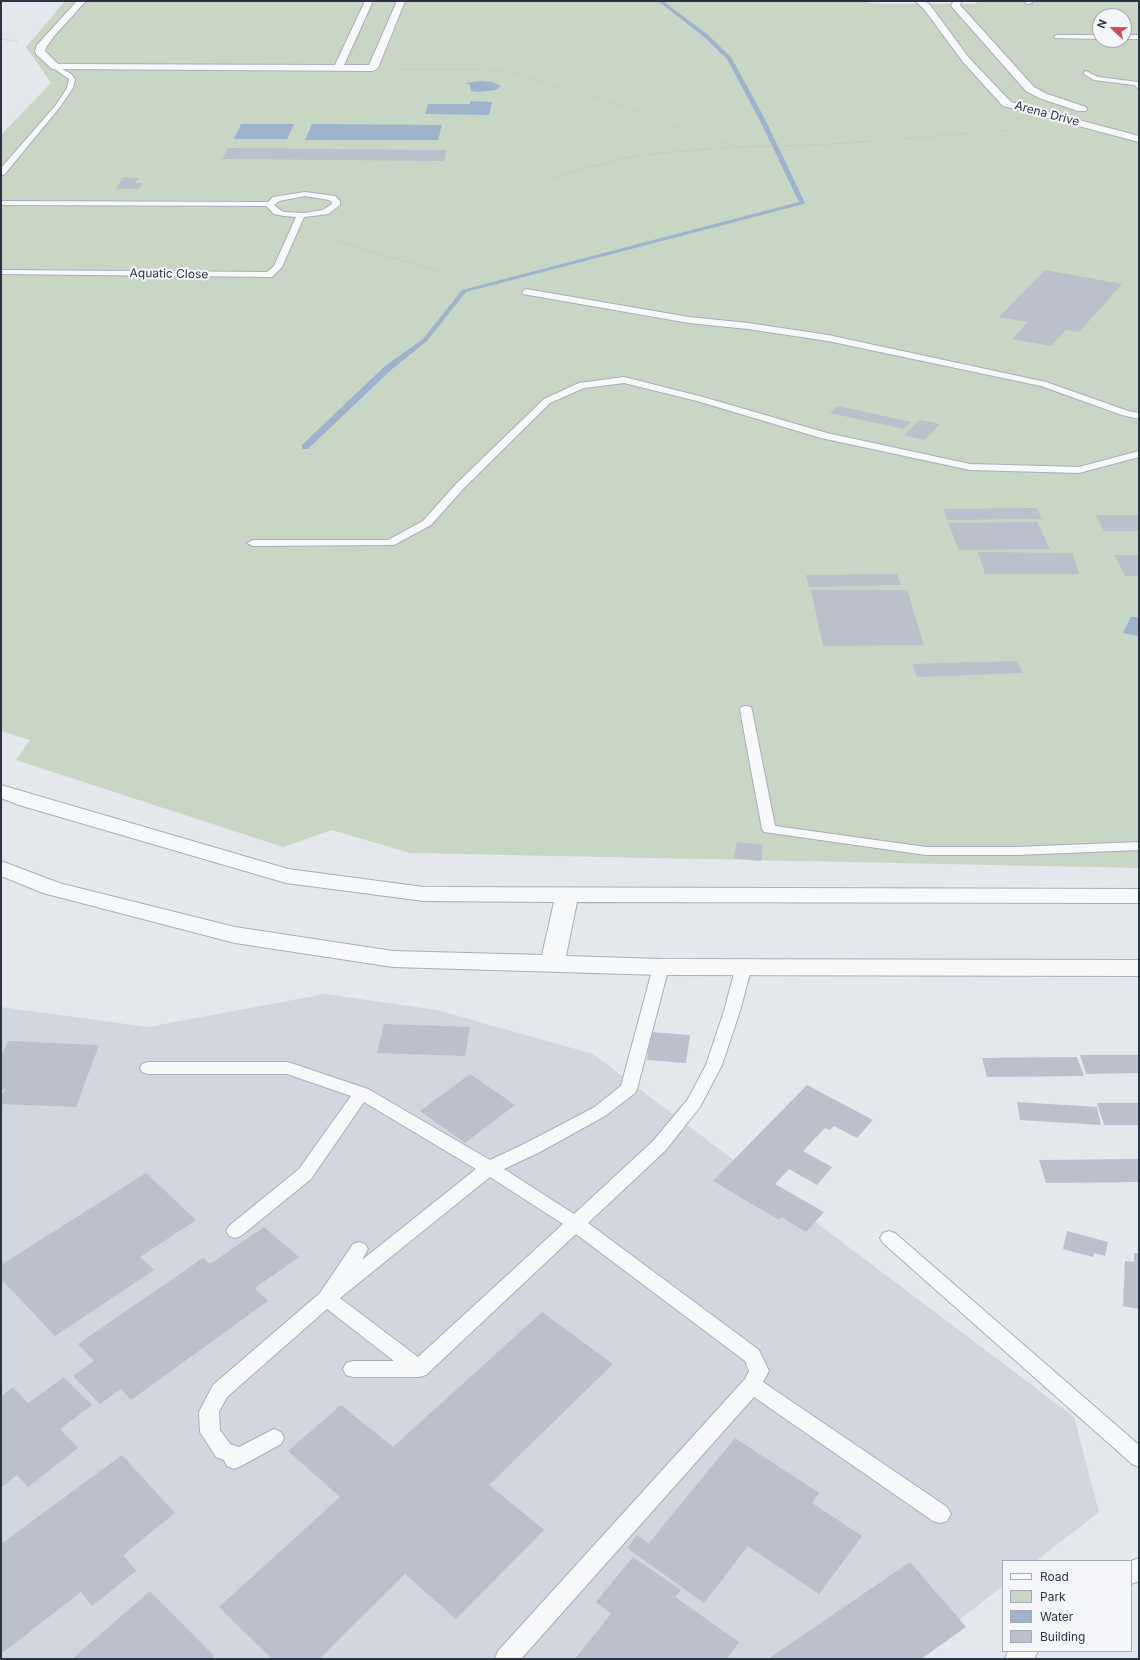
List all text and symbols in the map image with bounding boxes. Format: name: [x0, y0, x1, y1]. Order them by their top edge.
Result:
north arrow: [1092, 8, 1132, 48]
text: N: [1094, 17, 1110, 30]
street label: Arena Drive: [1013, 98, 1081, 130]
street label: Aquatic Close: [130, 266, 208, 282]
legend: [1002, 1560, 1132, 1652]
text: Road: [1040, 1569, 1069, 1584]
text: Park: [1040, 1589, 1066, 1604]
text: Water: [1040, 1609, 1073, 1624]
text: Building: [1040, 1629, 1085, 1644]

